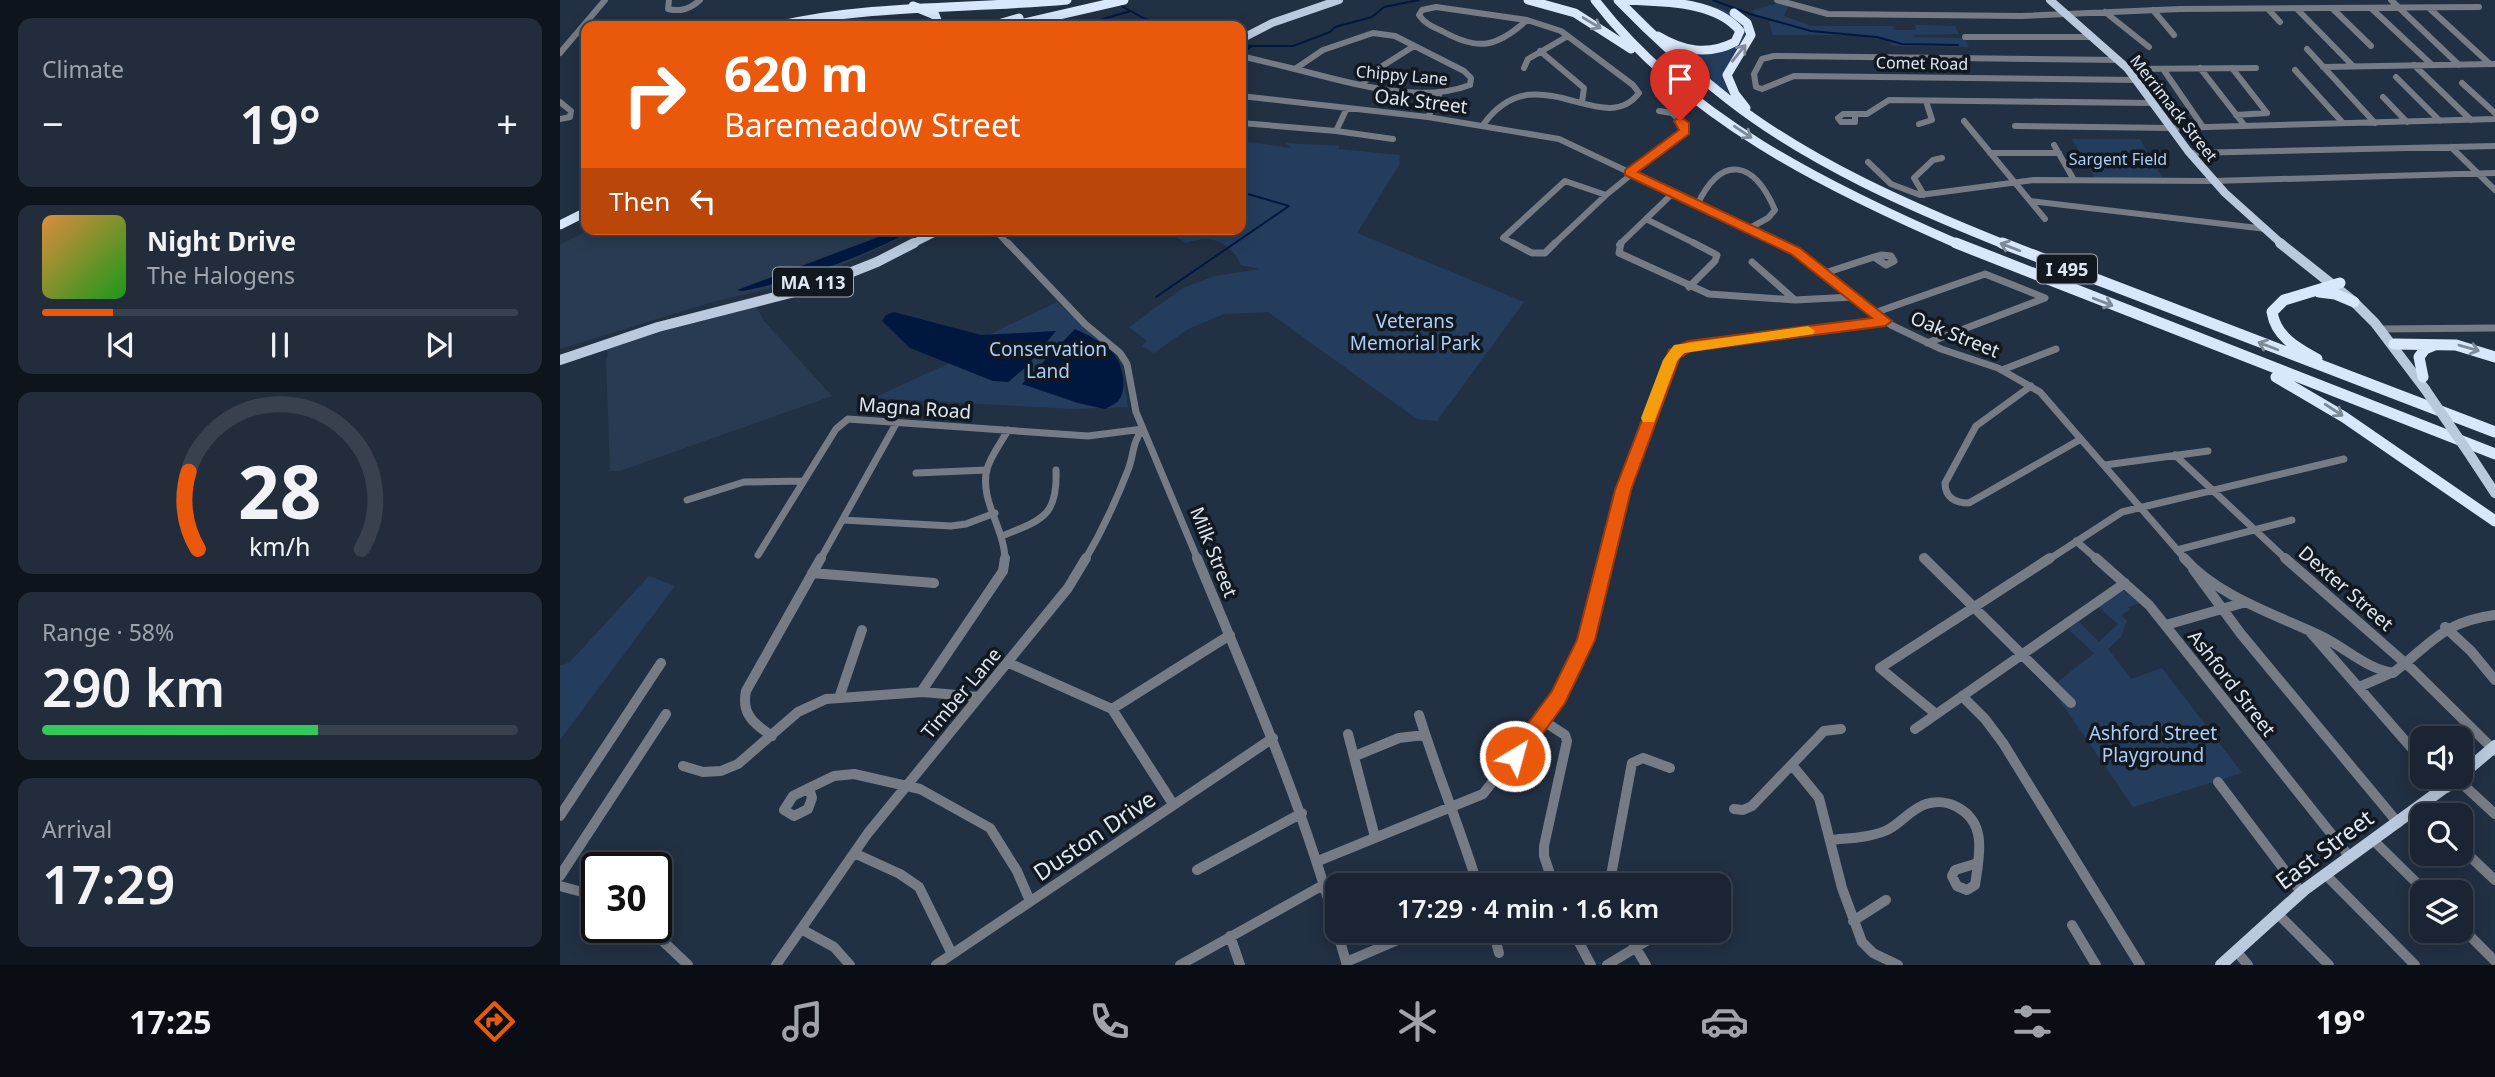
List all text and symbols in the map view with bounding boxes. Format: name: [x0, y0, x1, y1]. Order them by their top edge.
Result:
one-way arrow: [1582, 15, 1601, 30]
text: 620 m: [724, 40, 869, 106]
one-way arrow: [1731, 44, 1747, 62]
icon: right: [609, 49, 700, 140]
pin: [1650, 49, 1710, 121]
street label: Merrimack Street: [2125, 50, 2223, 166]
street label: Comet Road: [1876, 51, 1968, 75]
text: Climate: [42, 53, 124, 85]
street label: Chippy Lane: [1355, 60, 1449, 90]
icon: arrive: [1661, 60, 1699, 98]
street label: Oak Street: [1373, 82, 1469, 120]
text: 19°: [239, 88, 321, 159]
text: −: [42, 97, 64, 149]
text: +: [496, 97, 518, 149]
text: Baremeadow Street: [724, 103, 1021, 146]
one-way arrow: [1733, 124, 1752, 139]
park label: Sargent Field: [2069, 148, 2167, 170]
icon: left: [684, 182, 722, 220]
text: Then: [609, 183, 670, 219]
text: Night Drive: [147, 223, 296, 259]
one-way arrow: [1999, 239, 2021, 252]
road number: I 495: [2037, 255, 2097, 284]
text: The Halogens: [147, 259, 295, 291]
road number: MA 113: [773, 268, 853, 296]
one-way arrow: [2091, 296, 2113, 309]
street label: Oak Street: [1907, 304, 2003, 364]
park label: Veterans Memorial Park: [1350, 308, 1480, 356]
icon: previous: [102, 326, 140, 364]
icon: pause: [261, 326, 299, 364]
icon: next: [420, 326, 458, 364]
park label: Conservation Land: [989, 336, 1107, 384]
one-way arrow: [2257, 339, 2279, 351]
one-way arrow: [2457, 342, 2480, 355]
street label: Magna Road: [858, 391, 972, 425]
one-way arrow: [2324, 403, 2343, 418]
text: 28: [238, 441, 322, 540]
street label: Milk Street: [1184, 503, 1244, 601]
text: km/h: [249, 528, 311, 562]
street label: Dexter Street: [2293, 540, 2399, 637]
text: Range · 58%: [42, 616, 174, 648]
street label: Ashford Street: [2182, 625, 2282, 742]
street label: Timber Lane: [915, 642, 1007, 744]
text: 290 km: [42, 651, 225, 722]
position arrow: [1478, 719, 1552, 793]
park label: Ashford Street Playground: [2089, 720, 2217, 768]
map controls: [2410, 726, 2473, 943]
button: sound: [2410, 726, 2473, 789]
street label: Duston Drive: [1026, 782, 1162, 888]
street label: East Street: [2268, 802, 2380, 896]
button: search: [2410, 803, 2473, 866]
text: Arrival: [42, 813, 112, 845]
text: 17:29: [42, 848, 175, 919]
speed limit sign: 30: [581, 852, 672, 943]
button: layers: [2410, 880, 2473, 943]
text: 17:29 · 4 min · 1.6 km: [1397, 890, 1659, 926]
icon: directions: [470, 997, 519, 1046]
icon: music: [778, 997, 827, 1046]
icon: phone: [1085, 997, 1134, 1046]
icon: climate: [1393, 997, 1442, 1046]
icon: car: [1700, 997, 1749, 1046]
icon: filters: [2008, 997, 2057, 1046]
text: 17:25: [129, 1000, 212, 1043]
text: 19°: [2315, 1000, 2366, 1043]

